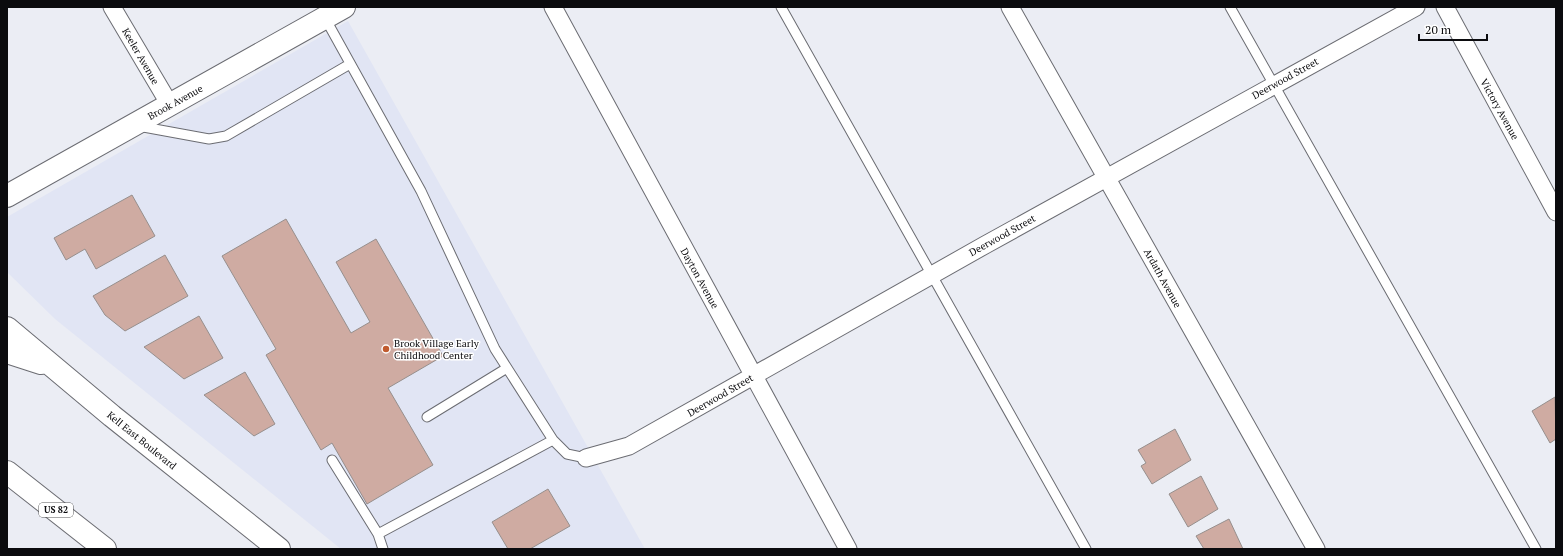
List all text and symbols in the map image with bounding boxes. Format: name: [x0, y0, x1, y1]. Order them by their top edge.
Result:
scale bar: [1419, 16, 1487, 42]
text: 20 m: [1425, 22, 1452, 37]
street label: Keeler Avenue: [119, 26, 162, 87]
street label: Deerwood Street: [1250, 55, 1321, 102]
street label: Victory Avenue: [1477, 76, 1522, 142]
street label: Brook Avenue: [145, 82, 205, 123]
street label: Deerwood Street: [967, 212, 1038, 259]
street label: Dayton Avenue: [678, 246, 722, 311]
street label: Ardath Avenue: [1141, 246, 1184, 310]
place label: Brook Village Early Childhood Center: [394, 337, 480, 362]
marker: Brook Village Early Childhood Center: [381, 344, 391, 354]
street label: Deerwood Street: [685, 371, 756, 420]
street label: Kell East Boulevard: [104, 408, 179, 473]
road number: US 82: [39, 503, 73, 517]

